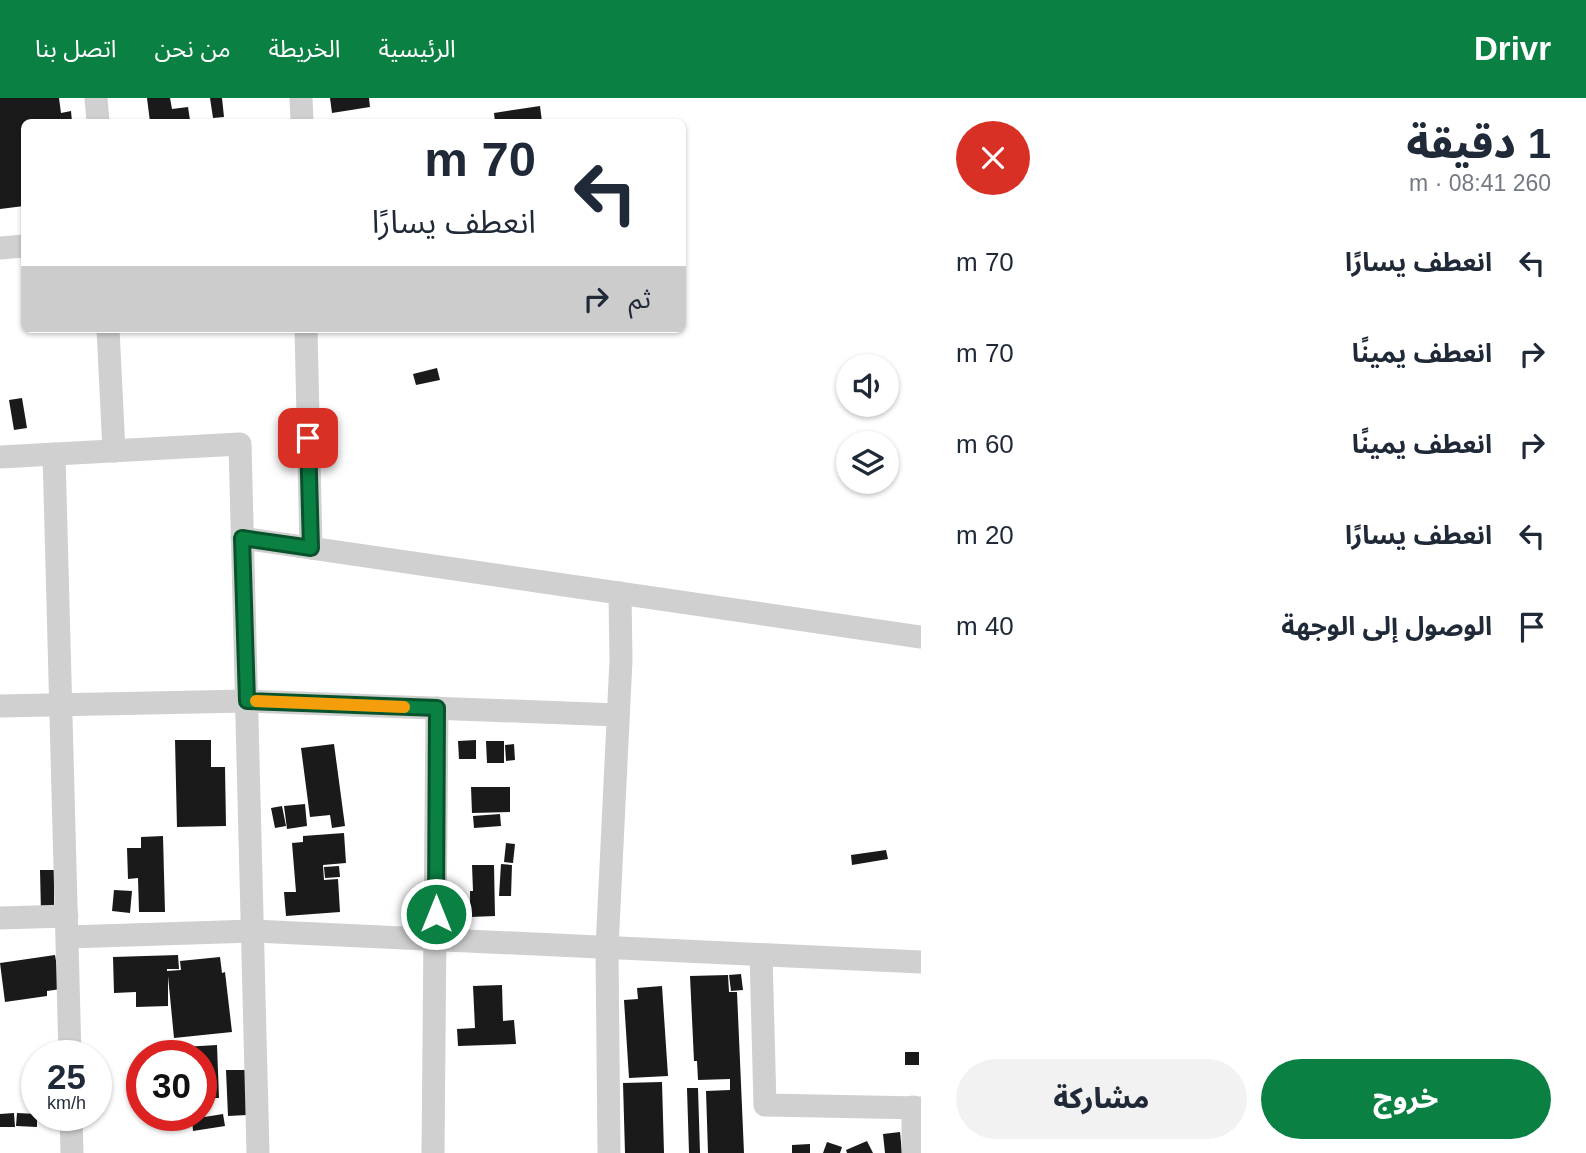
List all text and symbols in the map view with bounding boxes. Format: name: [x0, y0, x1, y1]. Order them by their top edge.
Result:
text: Drivr: [1474, 30, 1551, 67]
text: اتصل بنا: [35, 35, 117, 62]
text: من نحن: [155, 35, 231, 62]
text: الخريطة: [269, 35, 341, 62]
text: الرئيسية: [379, 35, 456, 62]
text: 1 دقيقة: [1406, 120, 1551, 167]
button: close: [956, 121, 1030, 195]
text: 70 m: [424, 132, 536, 186]
icon: left: [560, 147, 651, 238]
text: 260 m · 08:41: [1409, 170, 1551, 196]
text: انعطف يسارًا: [372, 204, 536, 240]
icon: left: [1513, 244, 1551, 282]
text: 70 m: [956, 247, 1014, 277]
text: انعطف يسارًا: [1345, 247, 1492, 277]
icon: right: [577, 280, 615, 318]
text: ثم: [629, 284, 651, 314]
icon: right: [1513, 335, 1551, 373]
text: 70 m: [956, 338, 1014, 368]
text: انعطف يمينًا: [1352, 338, 1492, 368]
map controls: [836, 354, 899, 494]
button: sound: [836, 354, 899, 417]
pin: [278, 408, 338, 468]
icon: arrive: [289, 419, 327, 457]
icon: right: [1513, 426, 1551, 464]
text: 60 m: [956, 429, 1014, 459]
text: انعطف يمينًا: [1352, 429, 1492, 459]
button: layers: [836, 431, 899, 494]
icon: left: [1513, 517, 1551, 555]
text: 20 m: [956, 520, 1014, 550]
text: انعطف يسارًا: [1345, 520, 1492, 550]
icon: arrive: [1513, 608, 1551, 646]
text: 40 m: [956, 611, 1014, 641]
text: الوصول إلى الوجهة: [1281, 611, 1492, 641]
position arrow: [399, 877, 473, 951]
speed limit sign: 30: [126, 1040, 217, 1131]
text: 25: [47, 1057, 86, 1096]
button: مشاركة: [956, 1059, 1247, 1139]
button: خروج: [1261, 1059, 1551, 1139]
text: km/h: [47, 1093, 86, 1113]

